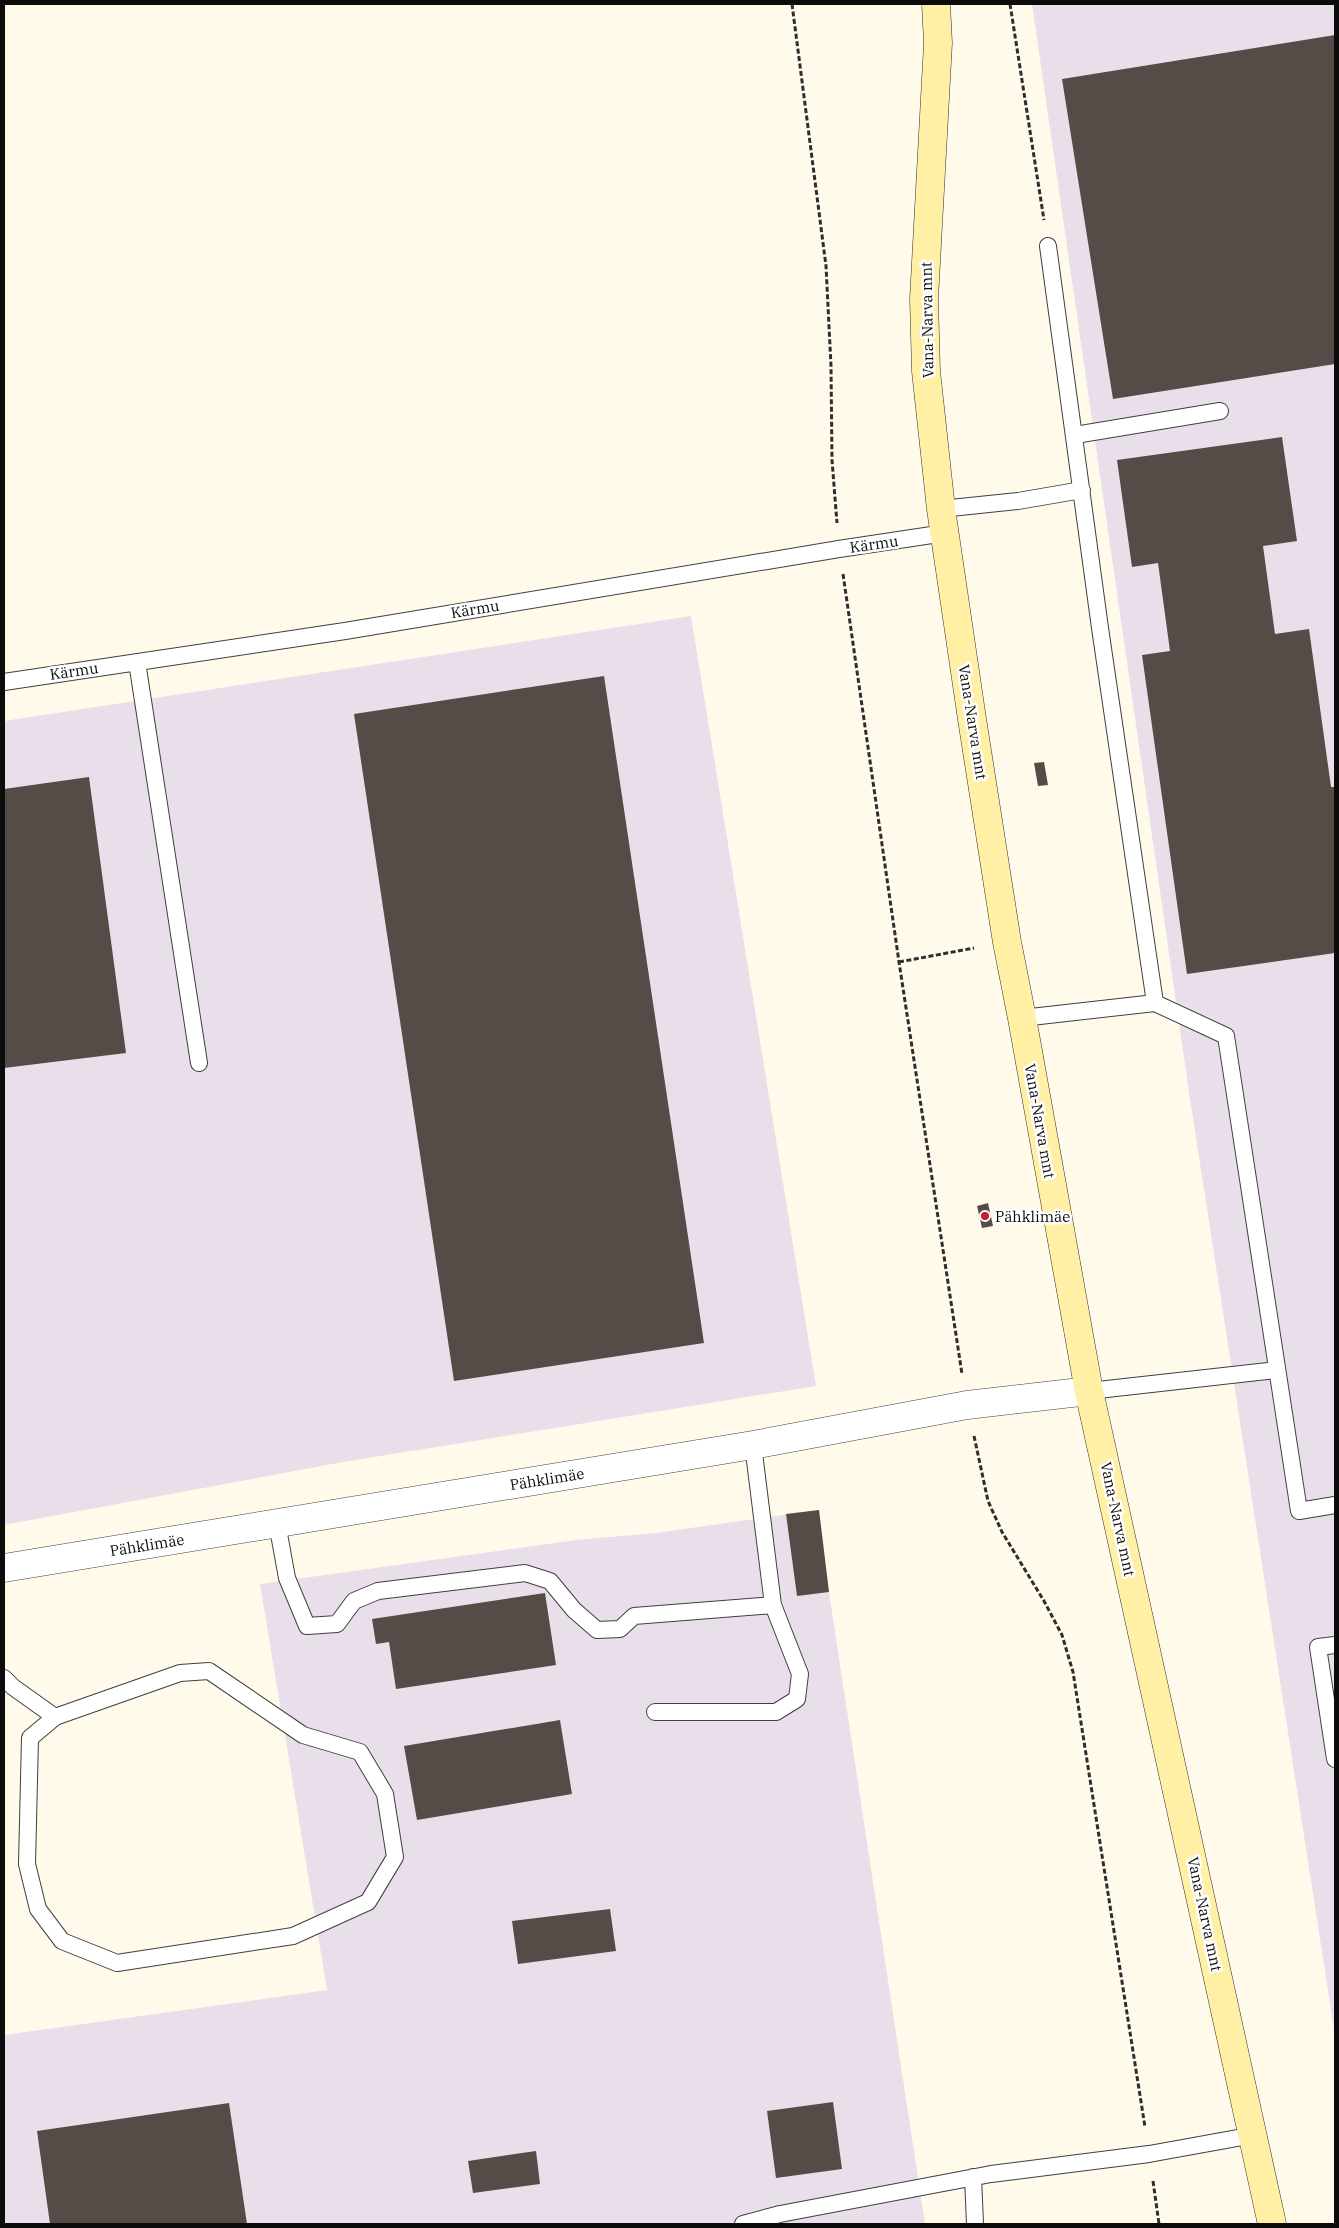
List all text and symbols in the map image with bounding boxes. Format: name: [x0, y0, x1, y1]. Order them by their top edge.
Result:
street label: Vana-Narva mnt: [916, 262, 938, 378]
street label: Kärmu: [849, 531, 899, 557]
street label: Kärmu: [449, 596, 501, 622]
street label: Kärmu: [49, 658, 99, 684]
street label: Vana-Narva mnt: [955, 663, 991, 781]
street label: Vana-Narva mnt: [1021, 1062, 1059, 1180]
place label: Pähklimäe: [995, 1207, 1070, 1226]
marker: Pähklimäe: [979, 1210, 991, 1222]
street label: Vana-Narva mnt: [1097, 1460, 1139, 1578]
street label: Pähklimäe: [508, 1464, 586, 1494]
street label: Pähklimäe: [108, 1530, 186, 1560]
street label: Vana-Narva mnt: [1184, 1855, 1226, 1973]

